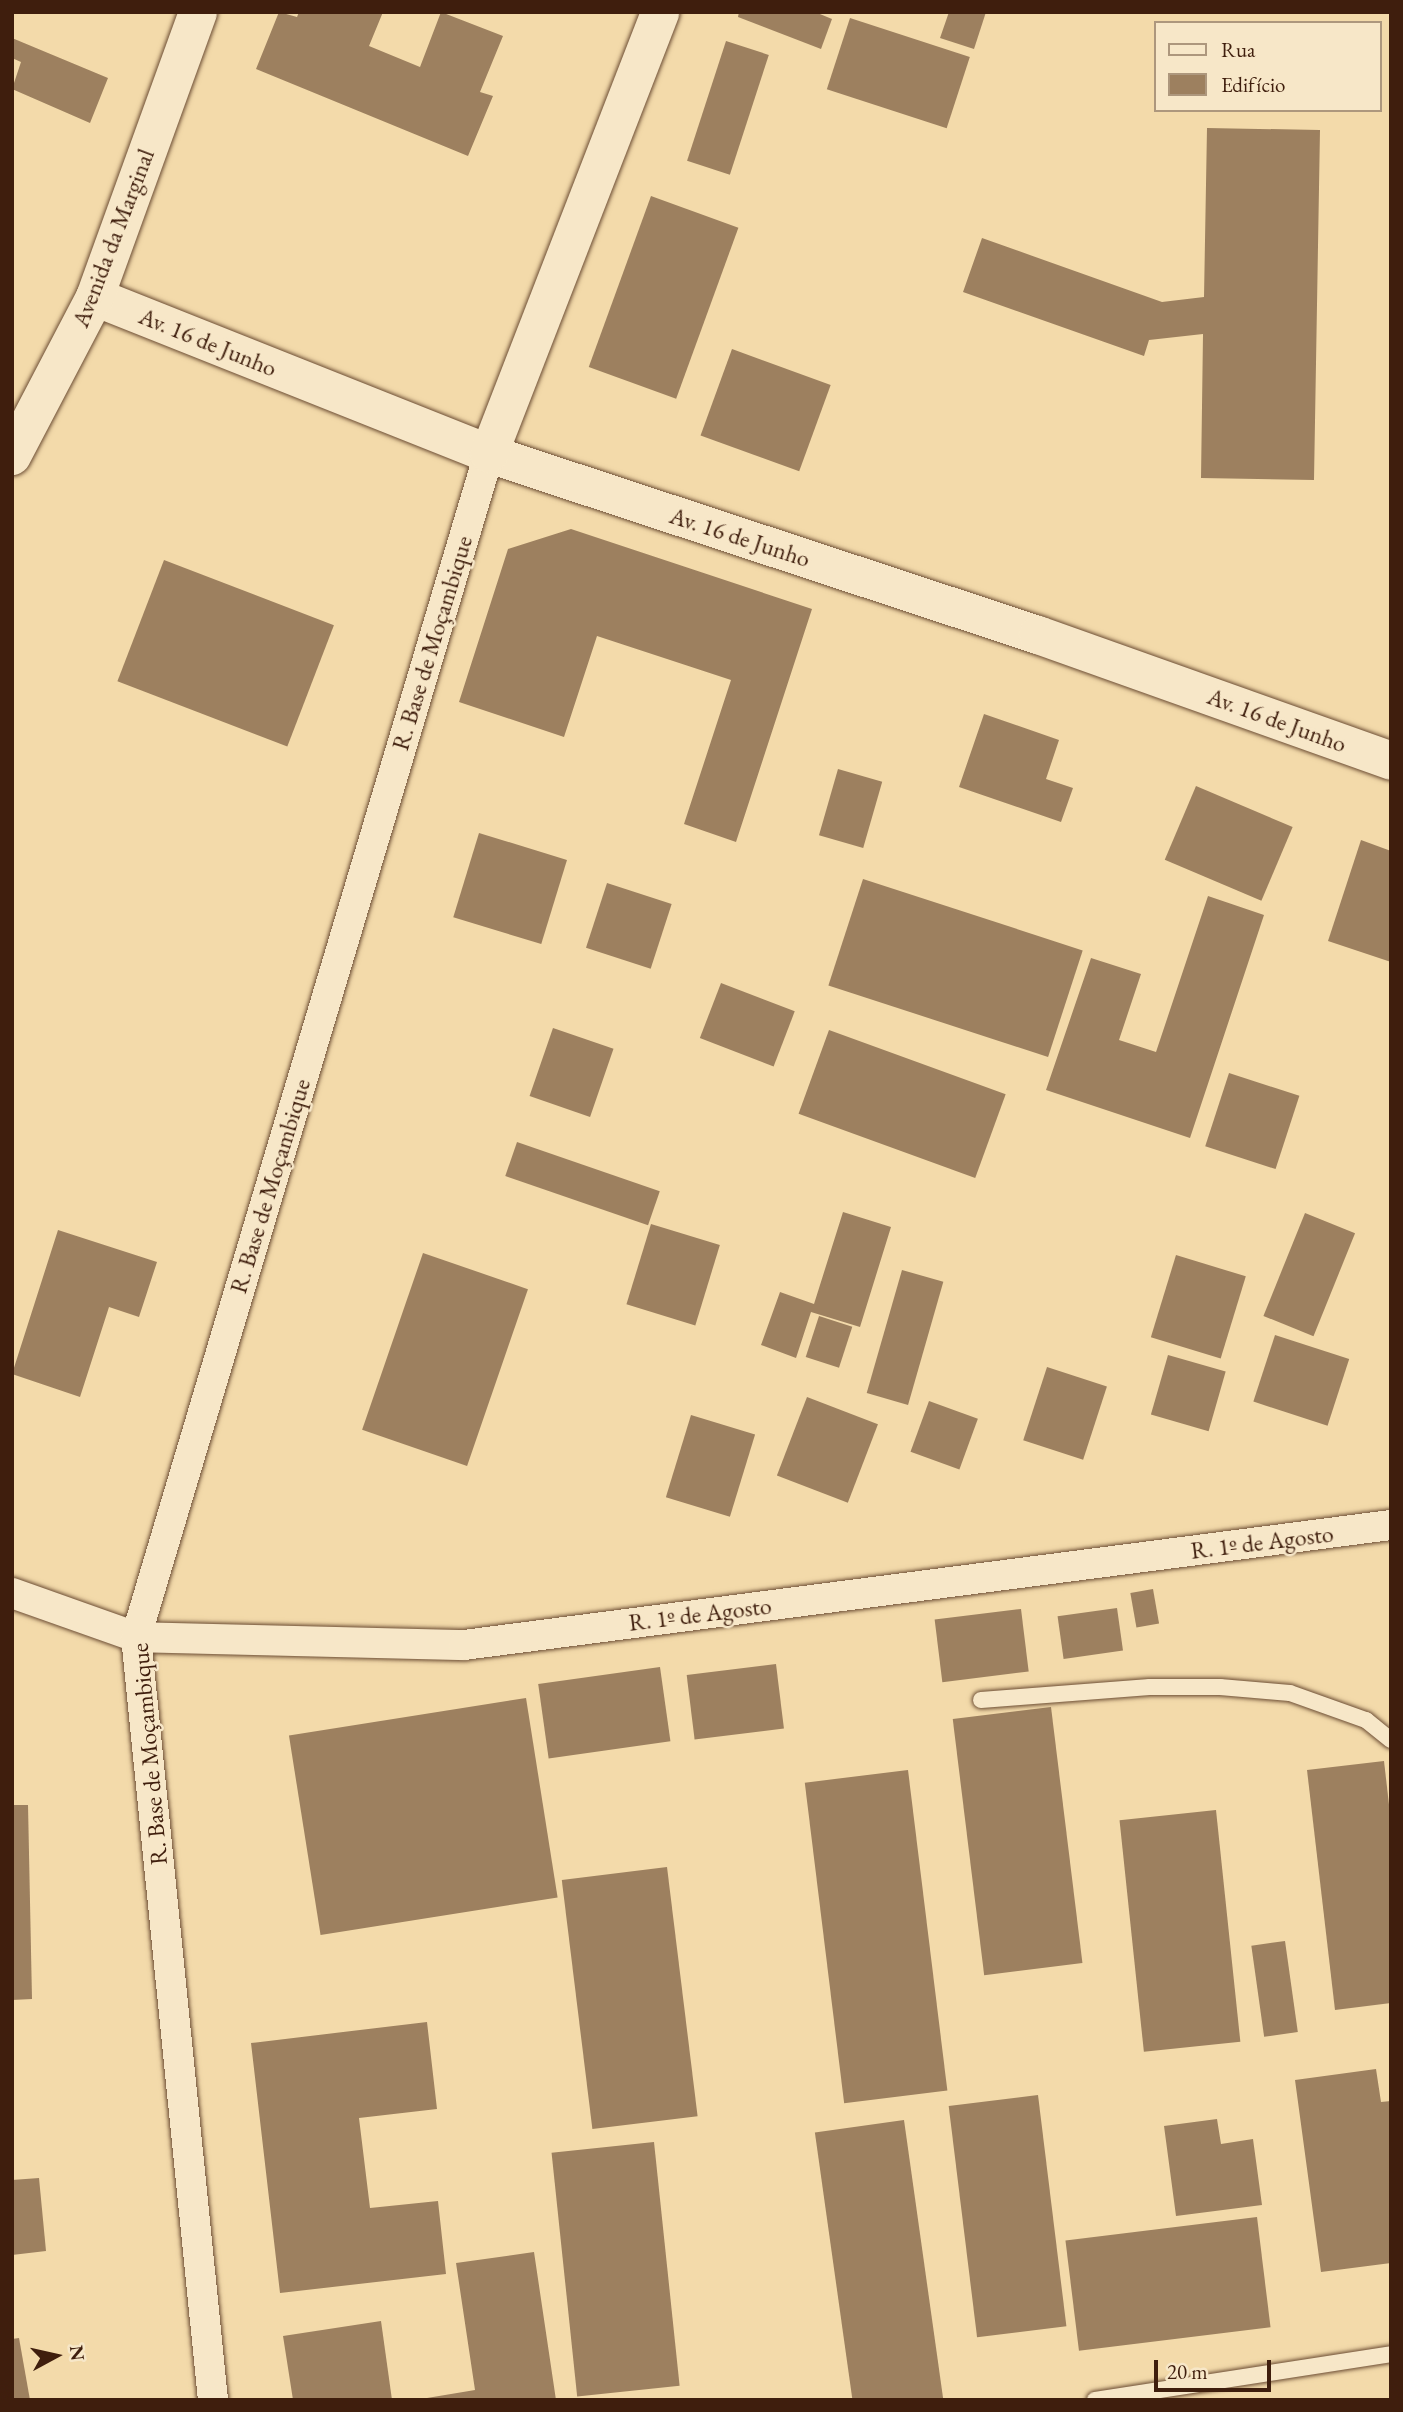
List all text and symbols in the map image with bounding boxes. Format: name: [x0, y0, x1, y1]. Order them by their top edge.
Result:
legend: [1154, 21, 1382, 112]
text: Rua: [1221, 36, 1255, 63]
text: Edifício: [1221, 71, 1285, 98]
street label: Avenida da Marginal: [66, 145, 160, 331]
street label: Av. 16 de Junho: [135, 301, 281, 383]
street label: Av. 16 de Junho: [666, 501, 814, 573]
street label: R. Base de Moçambique: [386, 532, 478, 754]
street label: Av. 16 de Junho: [1204, 682, 1350, 758]
street label: R. Base de Moçambique: [224, 1075, 316, 1297]
street label: R. 1º de Agosto: [1189, 1519, 1335, 1565]
street label: R. 1º de Agosto: [627, 1591, 773, 1637]
street label: R. Base de Moçambique: [125, 1642, 173, 1866]
north arrow: [21, 2321, 91, 2391]
text: N: [64, 2344, 91, 2362]
scale bar: [1158, 2346, 1275, 2390]
text: 20 m: [1167, 2358, 1208, 2385]

